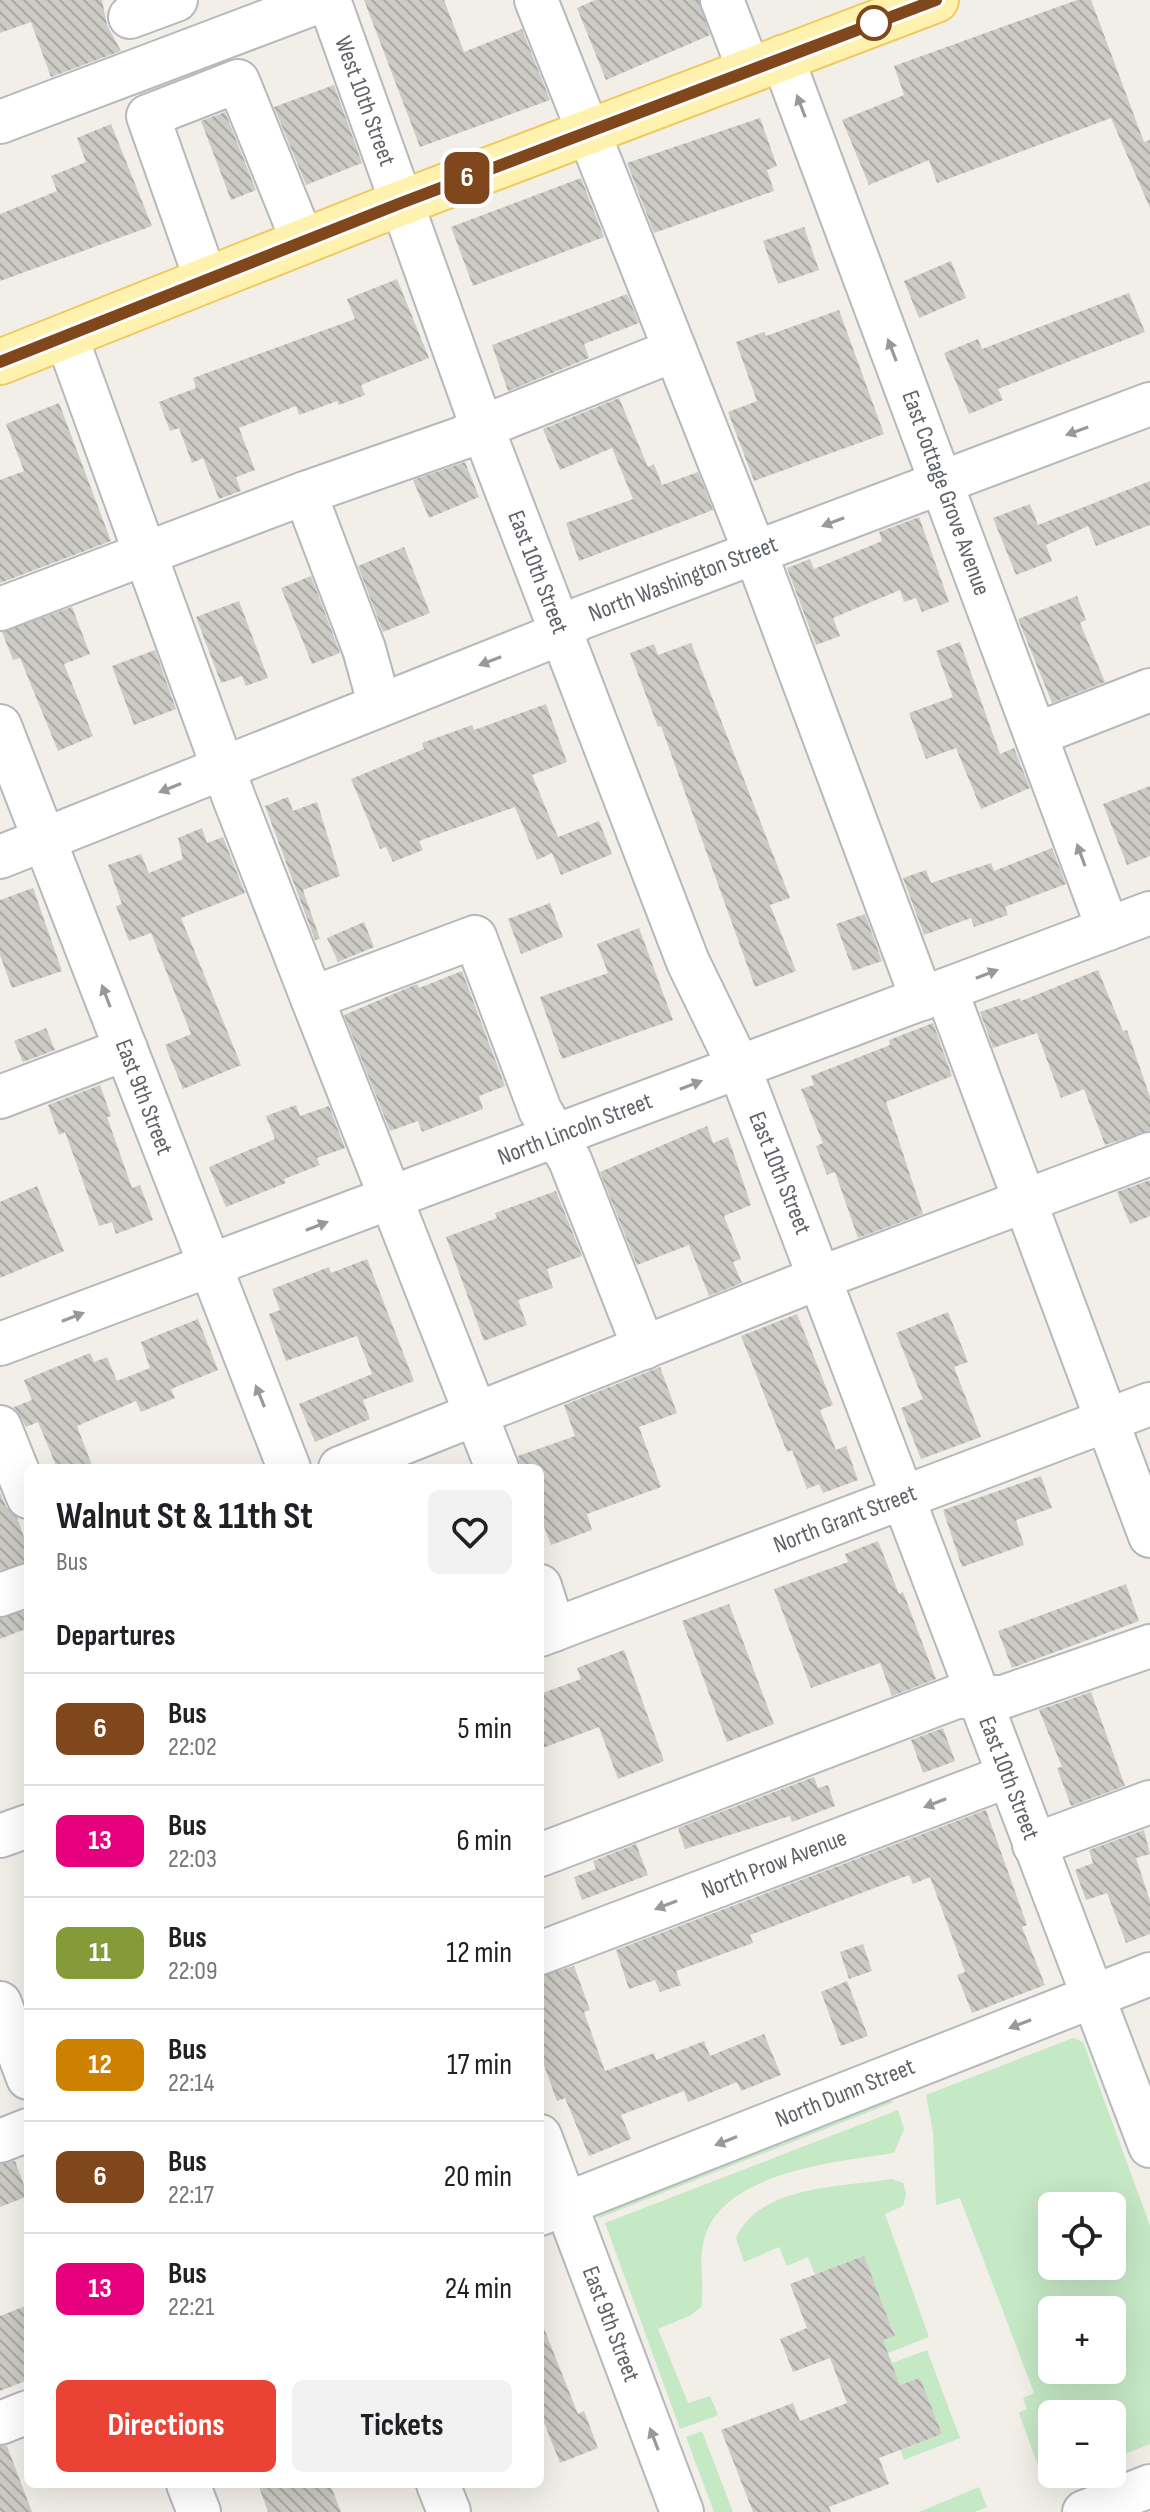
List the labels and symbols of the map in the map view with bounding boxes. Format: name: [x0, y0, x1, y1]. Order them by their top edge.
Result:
unlabelled marker: [857, 6, 891, 40]
street label: West 10th Street: [328, 32, 402, 170]
one-way arrow: [794, 94, 807, 118]
line badge: 6: [441, 152, 493, 204]
one-way arrow: [885, 338, 898, 362]
street label: East Cottage Grove Avenue: [895, 386, 997, 600]
one-way arrow: [1065, 425, 1089, 438]
street label: East 10th Street: [501, 506, 575, 638]
one-way arrow: [821, 516, 845, 529]
street label: North Washington Street: [584, 530, 782, 628]
one-way arrow: [477, 655, 501, 668]
one-way arrow: [158, 782, 182, 795]
one-way arrow: [1074, 843, 1087, 867]
one-way arrow: [975, 967, 999, 980]
one-way arrow: [99, 984, 112, 1008]
street label: East 9th Street: [109, 1035, 179, 1159]
one-way arrow: [679, 1078, 703, 1091]
street label: North Lincoln Street: [494, 1086, 656, 1172]
street label: East 10th Street: [742, 1107, 818, 1239]
one-way arrow: [305, 1219, 329, 1231]
one-way arrow: [61, 1310, 85, 1323]
one-way arrow: [253, 1384, 266, 1408]
street label: North Grant Street: [769, 1478, 921, 1560]
street label: East 10th Street: [972, 1712, 1046, 1844]
one-way arrow: [923, 1797, 947, 1810]
street label: North Prow Avenue: [697, 1823, 851, 1905]
one-way arrow: [654, 1899, 678, 1912]
one-way arrow: [1008, 2018, 1032, 2031]
street label: North Dunn Street: [771, 2052, 919, 2134]
one-way arrow: [714, 2134, 738, 2147]
street label: East 9th Street: [576, 2262, 646, 2386]
one-way arrow: [647, 2427, 660, 2451]

